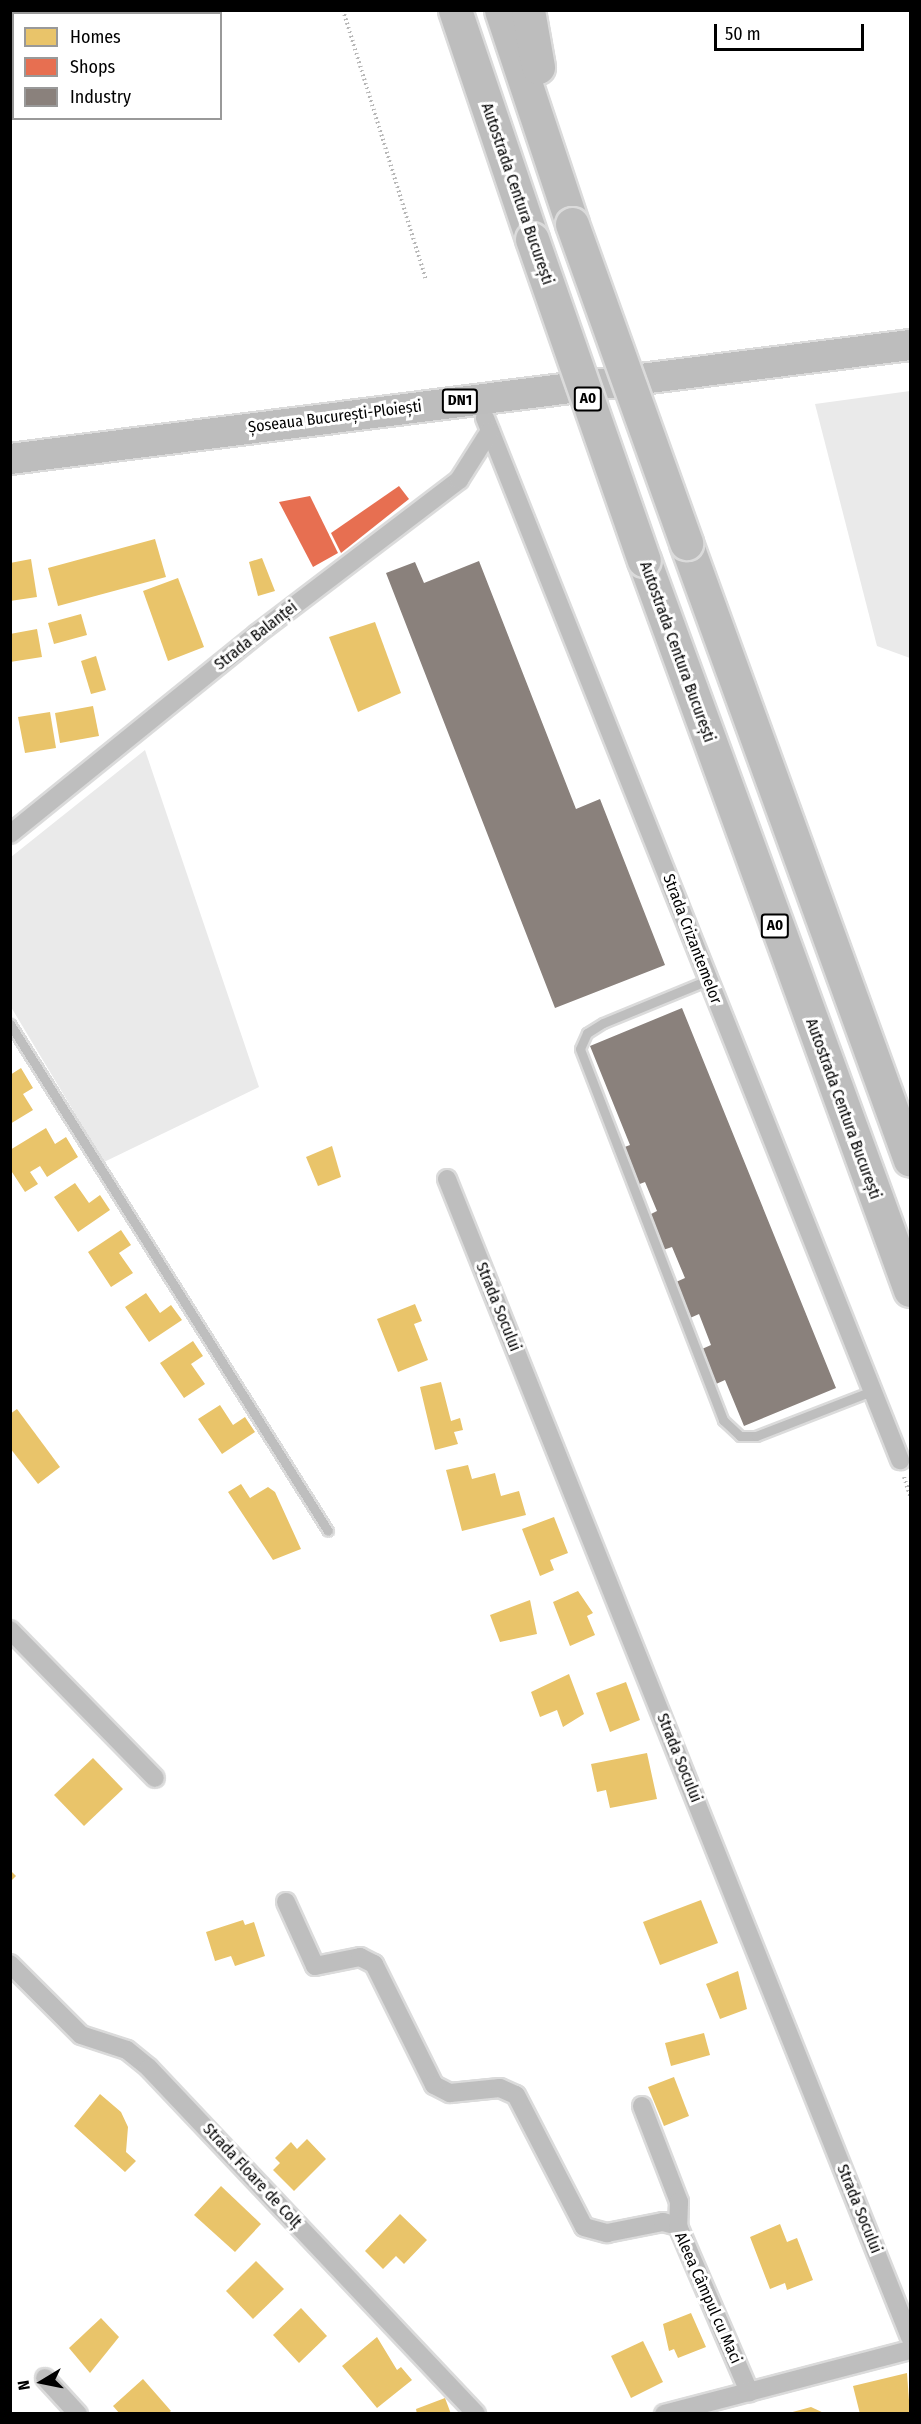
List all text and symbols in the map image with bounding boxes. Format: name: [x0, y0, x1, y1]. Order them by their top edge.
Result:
legend: [12, 12, 222, 120]
scale bar: [717, 12, 867, 50]
text: 50 m: [725, 23, 761, 45]
text: Homes: [70, 26, 121, 48]
text: Shops: [70, 56, 115, 78]
text: Industry: [70, 86, 131, 108]
street label: Autostrada Centura București: [477, 101, 557, 287]
road number: A0: [573, 387, 603, 411]
road number: DN1: [440, 389, 480, 413]
street label: Șoseaua București-Ploiești: [247, 397, 423, 437]
street label: Autostrada Centura București: [635, 559, 719, 745]
street label: Strada Balanței: [211, 598, 301, 674]
street label: Strada Crizantemelor: [658, 871, 726, 1007]
road number: A0: [760, 914, 790, 938]
street label: Autostrada Centura București: [801, 1016, 885, 1202]
street label: Strada Socului: [471, 1260, 525, 1354]
street label: Strada Socului: [652, 1711, 706, 1805]
street label: Strada Floare de Colț: [199, 2120, 305, 2232]
street label: Strada Socului: [832, 2162, 886, 2256]
street label: Aleea Câmpul cu Maci: [670, 2229, 746, 2367]
north arrow: [12, 2352, 72, 2412]
text: N: [14, 2379, 34, 2392]

